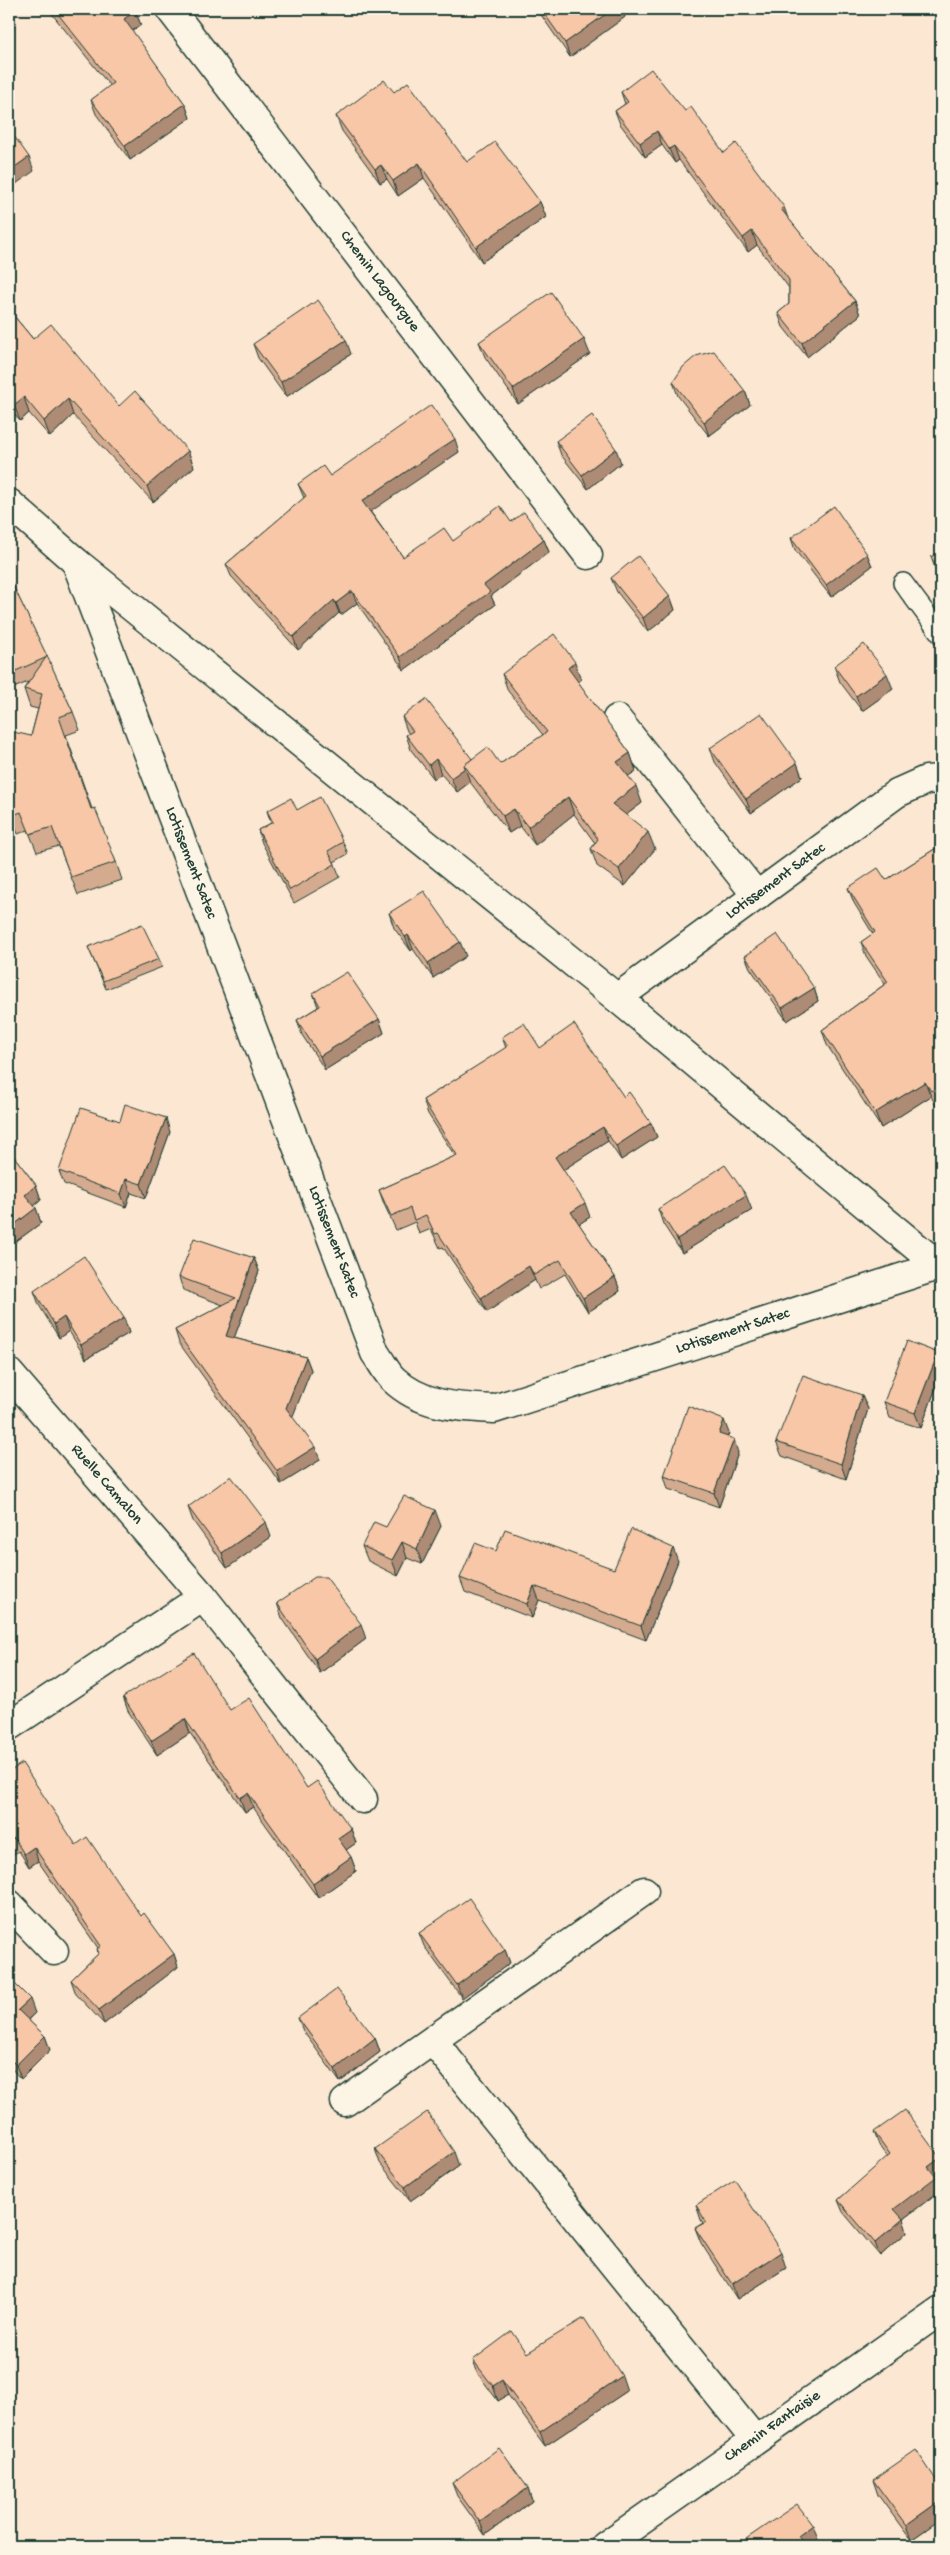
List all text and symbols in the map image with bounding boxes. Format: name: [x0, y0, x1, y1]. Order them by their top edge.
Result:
street label: Chemin Lagourgue: [335, 228, 424, 337]
street label: Lotissement Satec: [160, 804, 220, 922]
street label: Lotissement Satec: [723, 839, 830, 924]
street label: Lotissement Satec: [303, 1183, 363, 1301]
street label: Lotissement Satec: [674, 1305, 793, 1359]
street label: Ruelle Camalon: [66, 1441, 146, 1529]
street label: Chemin Fantaisie: [721, 2386, 825, 2467]

